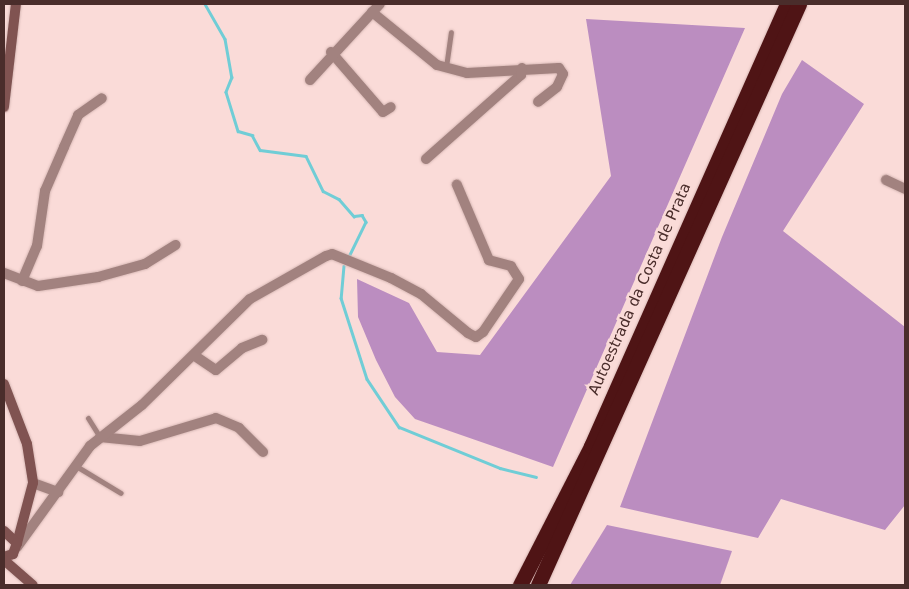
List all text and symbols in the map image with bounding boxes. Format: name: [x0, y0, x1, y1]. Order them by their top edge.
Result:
street label: Autoestrada da Costa de Prata: [585, 180, 695, 398]

